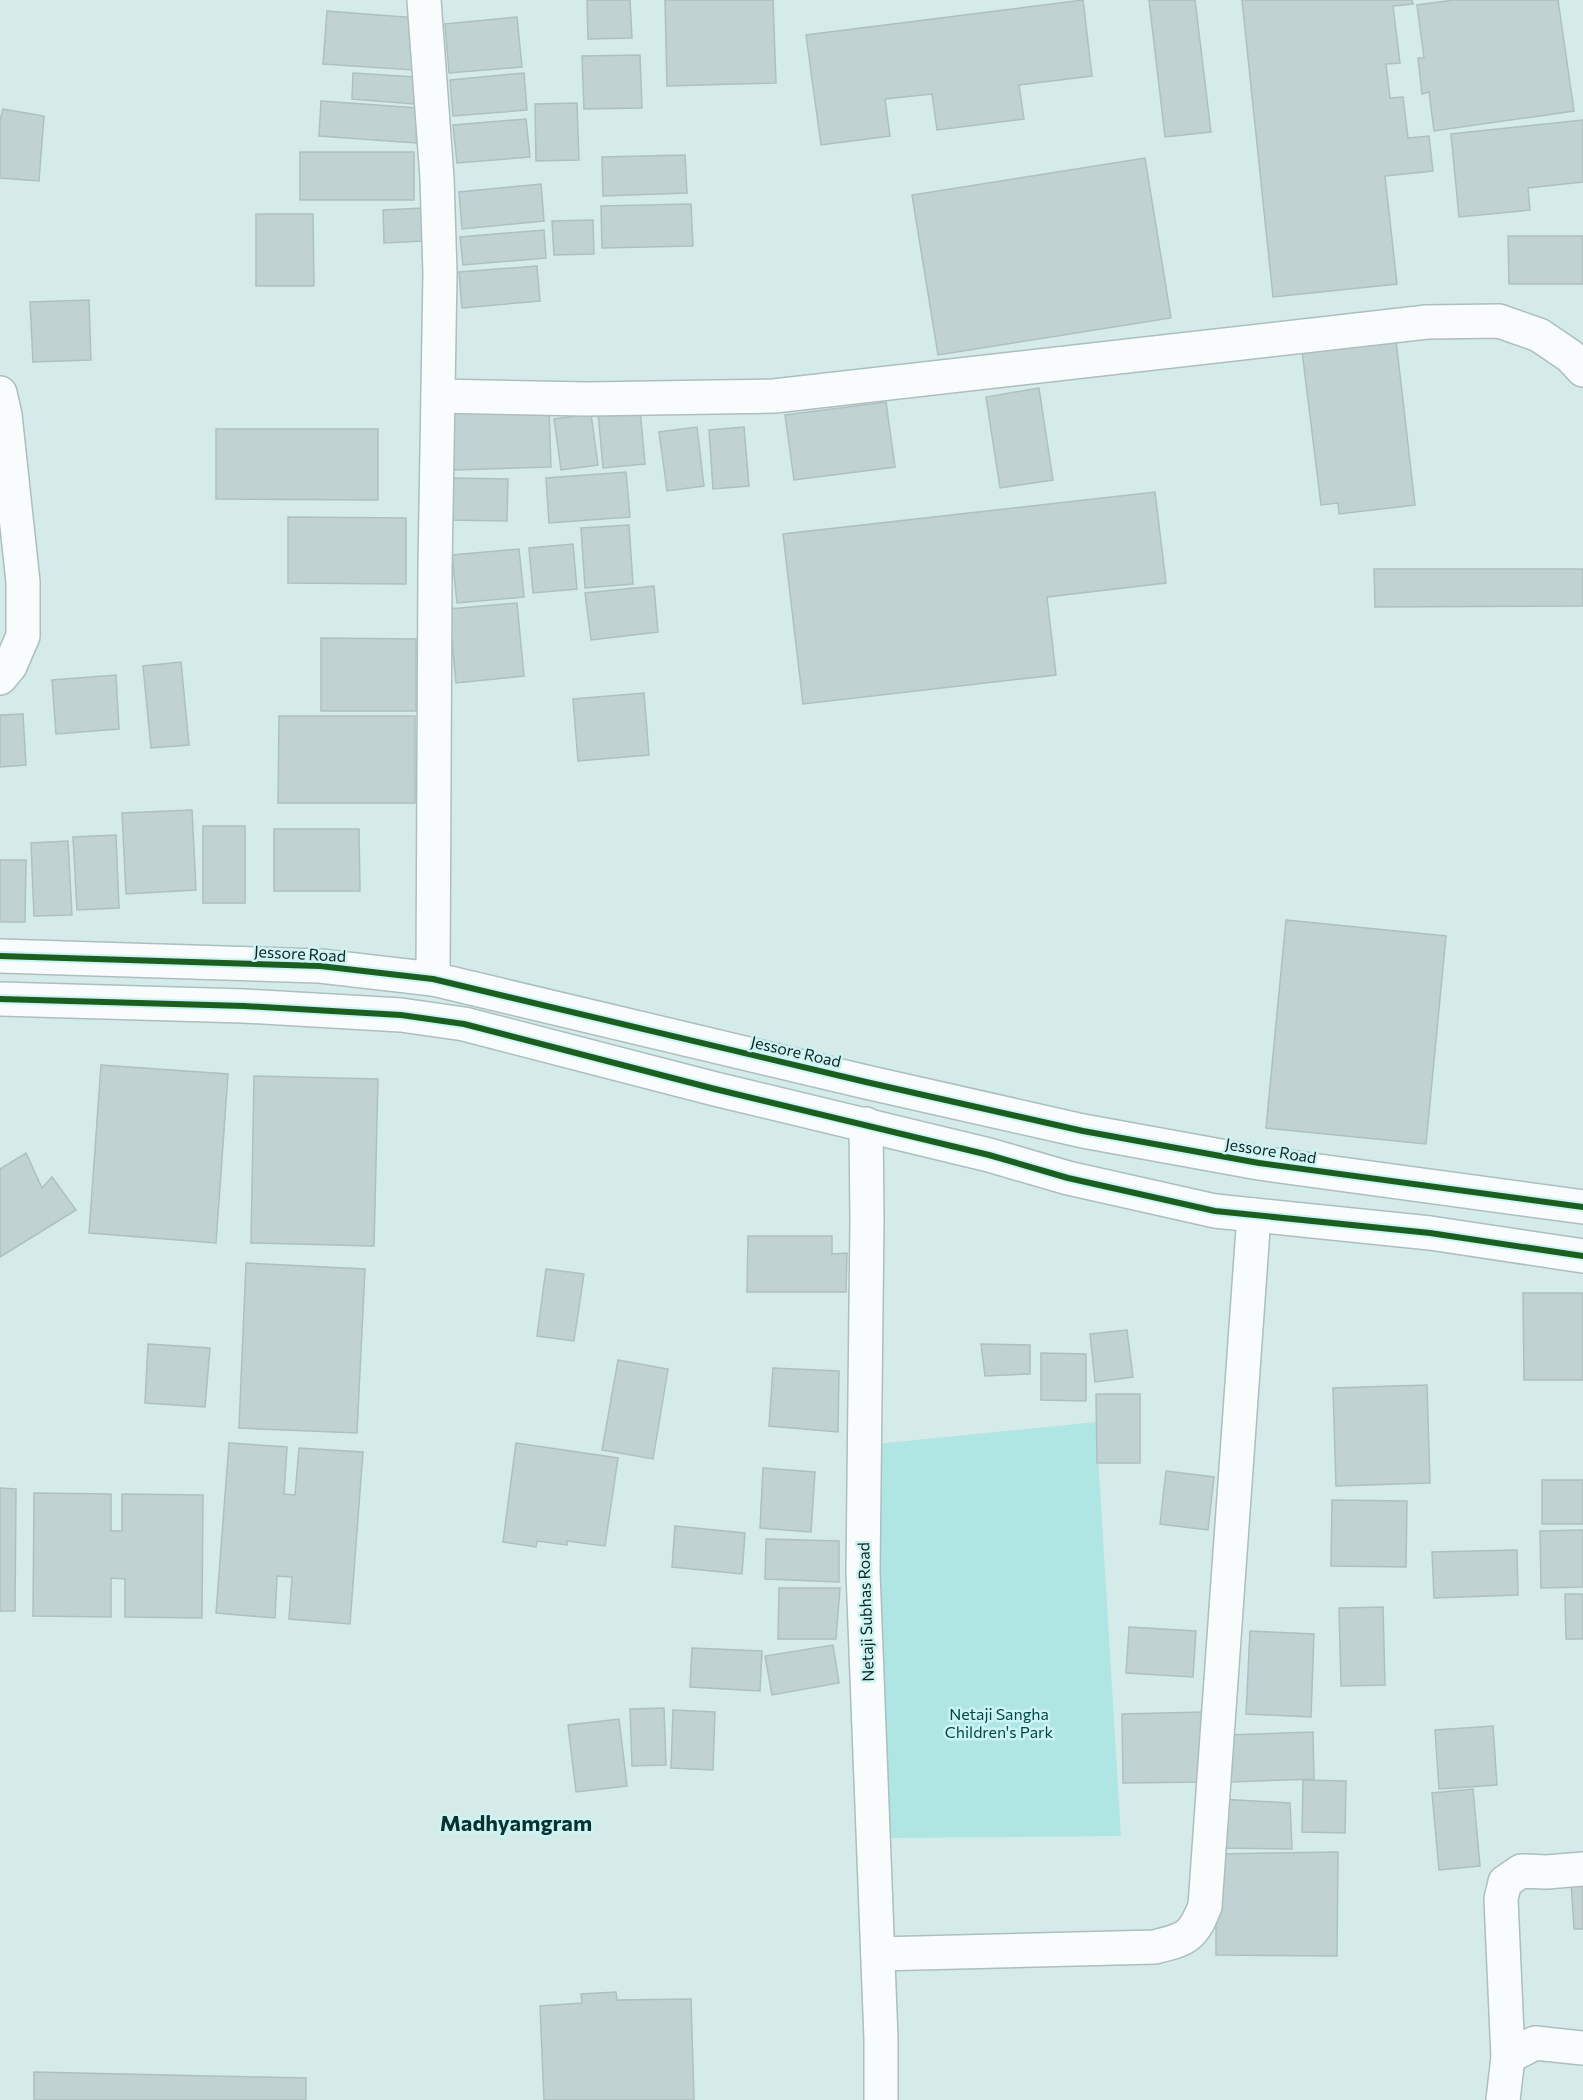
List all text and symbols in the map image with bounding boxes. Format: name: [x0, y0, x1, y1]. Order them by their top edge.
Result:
street label: Jessore Road: [253, 941, 347, 965]
street label: Jessore Road: [749, 1031, 843, 1071]
street label: Jessore Road: [1224, 1133, 1318, 1167]
street label: Netaji Subhas Road: [853, 1542, 877, 1682]
park label: Netaji Sangha Children's Park: [945, 1704, 1053, 1741]
district label: Madhyamgram: [440, 1809, 592, 1836]

